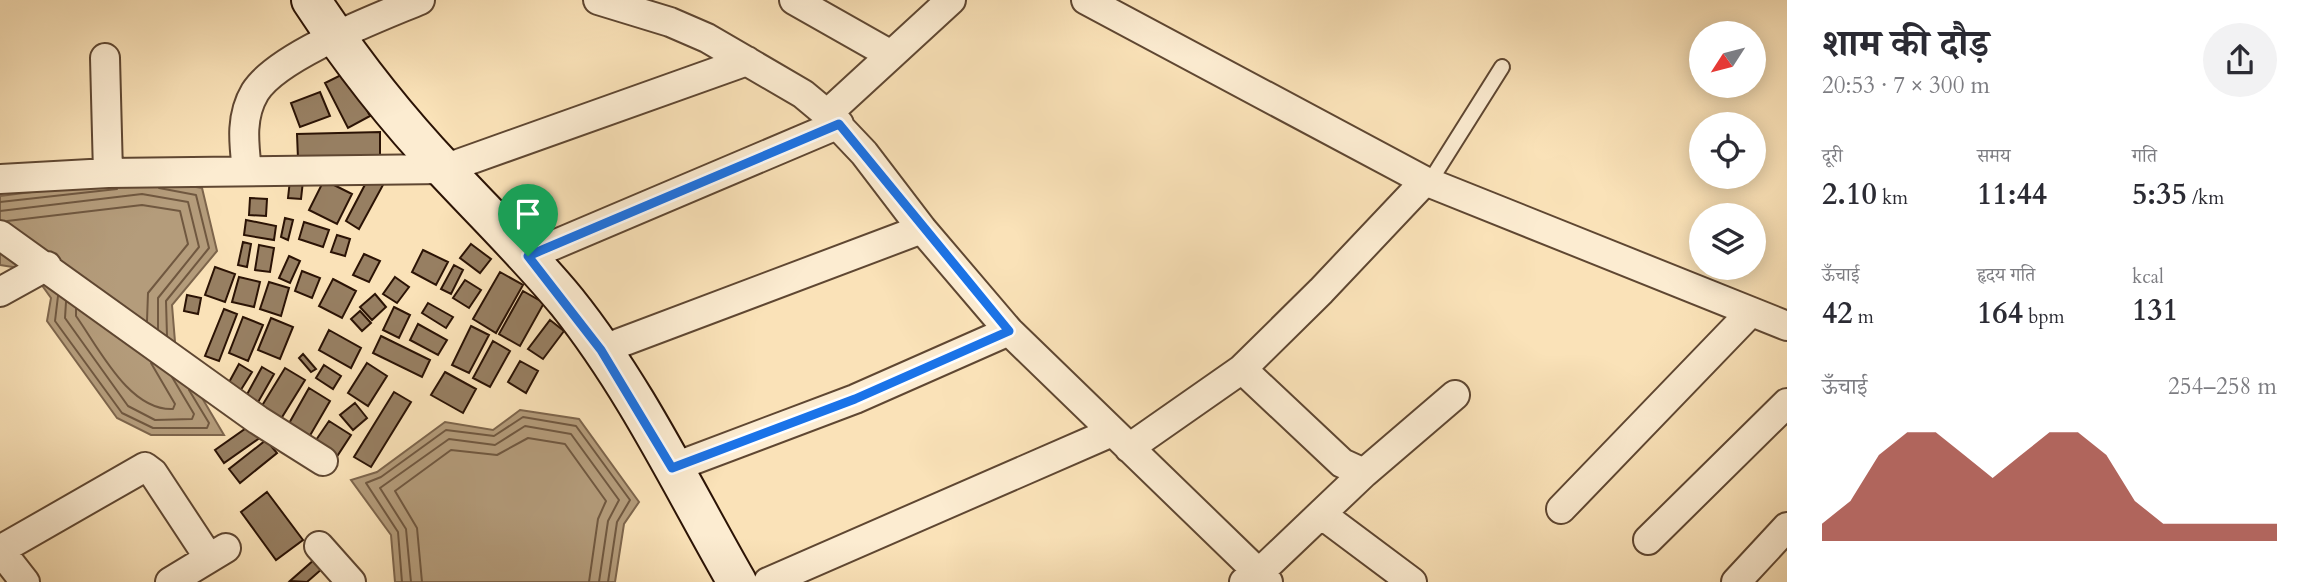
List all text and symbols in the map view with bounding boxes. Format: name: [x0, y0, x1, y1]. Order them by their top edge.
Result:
text: शाम की दौड़: [1822, 18, 1989, 70]
north arrow: [1689, 21, 1766, 98]
map controls: [1689, 21, 1766, 280]
button: share: [2203, 23, 2277, 97]
text: 20:53 · 7 × 300 m: [1822, 70, 1990, 101]
button: locate: [1689, 112, 1766, 189]
text: दूरी: [1822, 143, 1843, 169]
text: समय: [1977, 143, 2010, 169]
text: गति: [2132, 143, 2157, 169]
text: 2.10: [1822, 174, 1877, 215]
text: 11:44: [1977, 174, 2047, 215]
text: 5:35: [2132, 174, 2187, 215]
pin: [498, 184, 558, 256]
text: km: [1877, 185, 1908, 211]
text: /km: [2187, 185, 2224, 211]
icon: arrive: [509, 195, 547, 233]
button: layers: [1689, 203, 1766, 280]
text: ऊँचाई: [1822, 262, 1859, 288]
text: हृदय गति: [1977, 262, 2035, 288]
text: kcal: [2132, 264, 2164, 290]
text: 131: [2132, 290, 2178, 331]
text: 42: [1822, 293, 1853, 334]
text: 164: [1977, 293, 2023, 334]
text: m: [1853, 304, 1874, 330]
text: bpm: [2023, 304, 2065, 330]
text: ऊँचाई: [1822, 371, 1867, 402]
text: 254–258 m: [2168, 371, 2277, 402]

